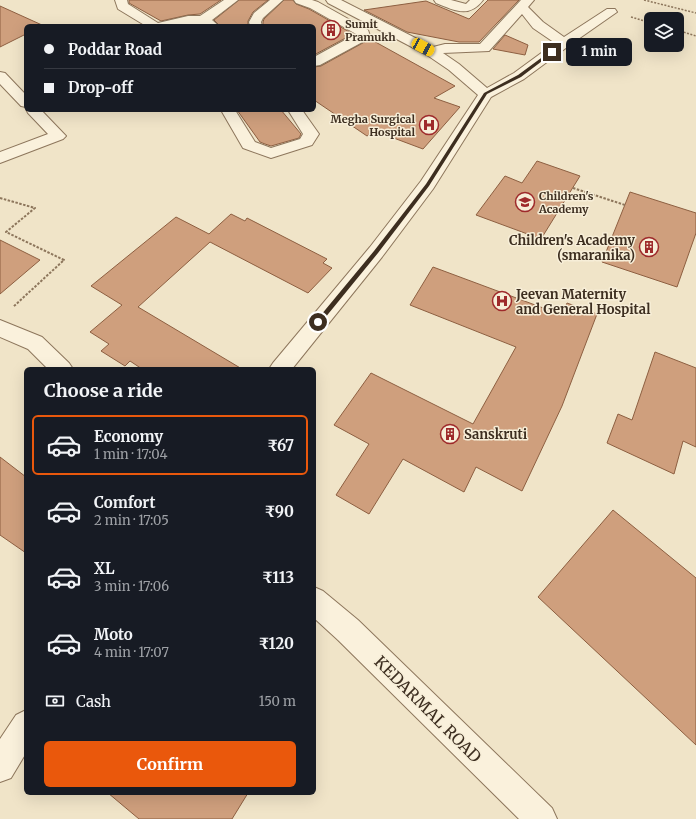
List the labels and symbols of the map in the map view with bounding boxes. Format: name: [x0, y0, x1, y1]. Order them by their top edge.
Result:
place label: Sumit Pramukh: [345, 17, 396, 44]
building icon: Sumit Pramukh: [320, 19, 342, 41]
car: [410, 36, 436, 58]
callout: 1 min: [566, 38, 632, 66]
route end: [543, 43, 561, 61]
place label: Megha Surgical Hospital: [331, 112, 415, 139]
hospital icon: Megha Surgical Hospital: [418, 114, 440, 136]
place label: Children's Academy: [538, 189, 594, 216]
school or university icon: Children's Academy: [514, 191, 536, 213]
place label: Children's Academy (smaranika): [509, 232, 635, 264]
building icon: Children's Academy (smaranika): [638, 236, 660, 258]
place label: Jeevan Maternity and General Hospital: [515, 286, 650, 318]
hospital icon: Jeevan Maternity and General Hospital: [491, 290, 513, 312]
route start: [309, 313, 327, 331]
building icon: Sanskruti: [439, 423, 461, 445]
place label: Sanskruti: [464, 426, 528, 443]
street label: KEDARMAL ROAD: [370, 651, 486, 767]

